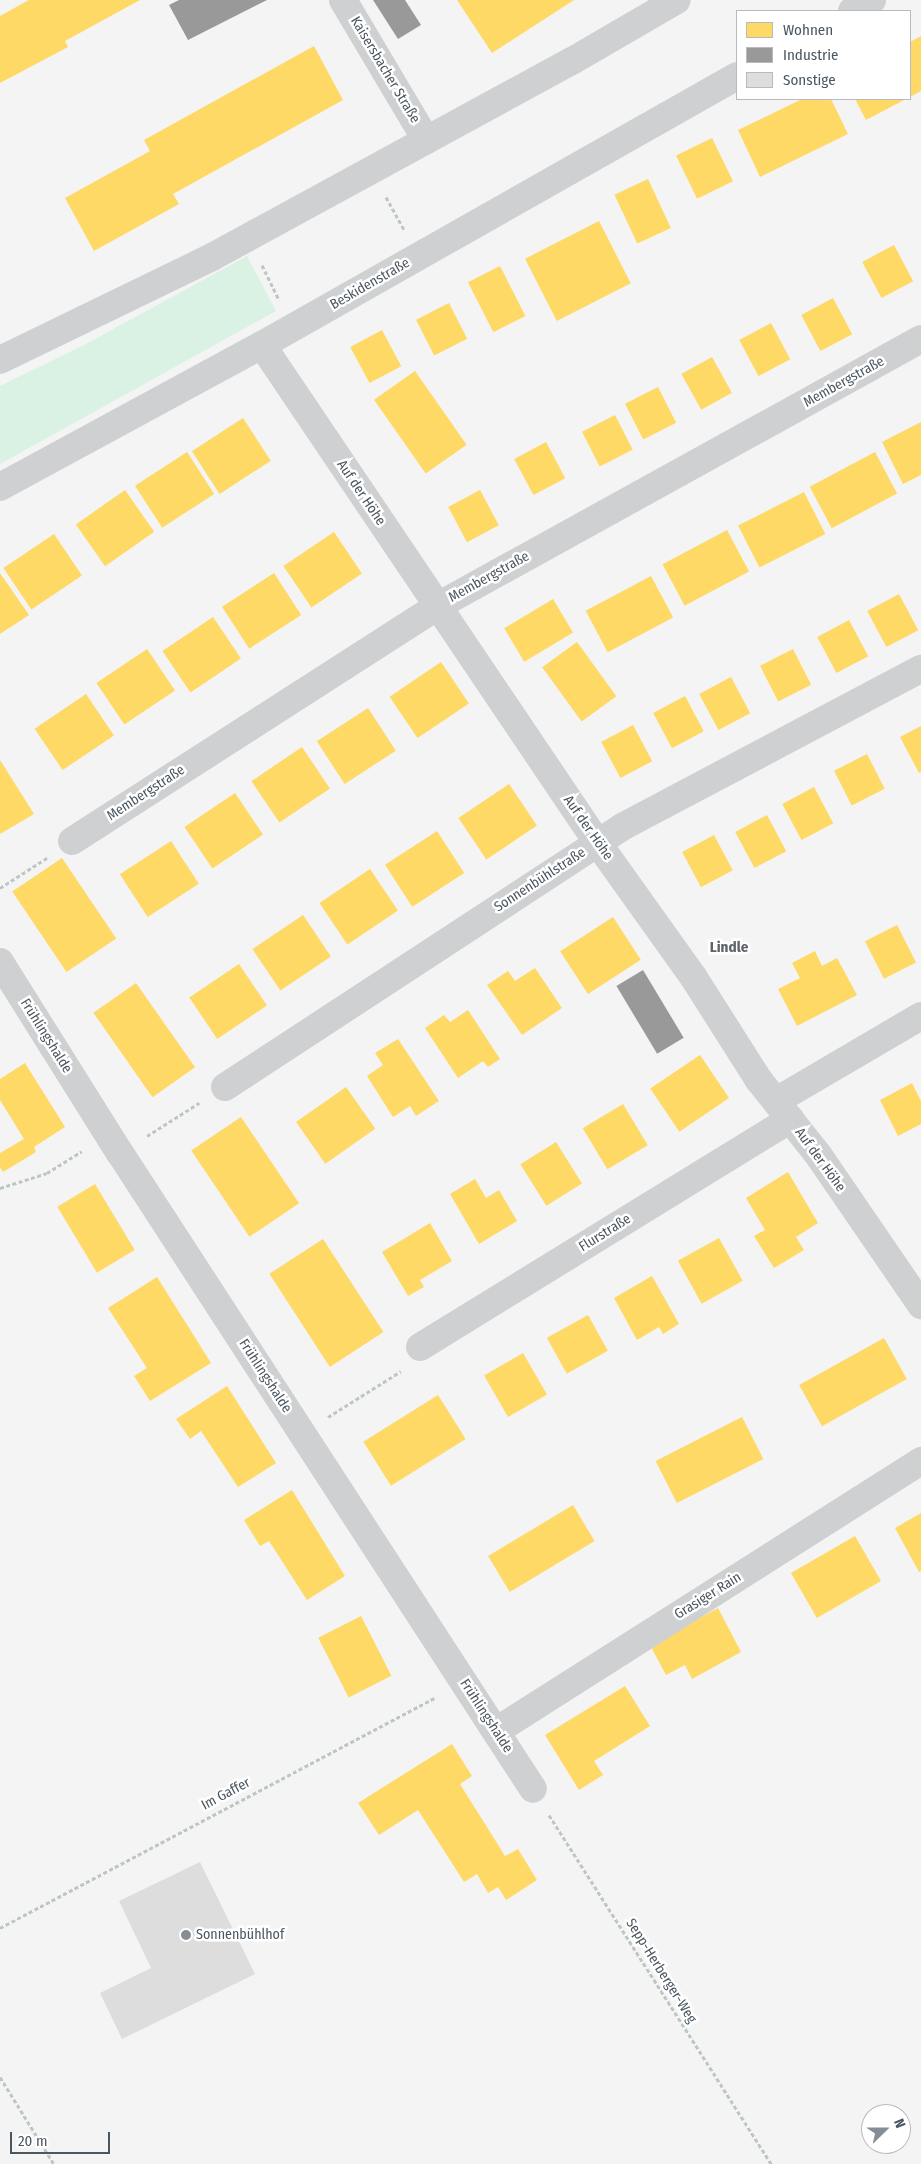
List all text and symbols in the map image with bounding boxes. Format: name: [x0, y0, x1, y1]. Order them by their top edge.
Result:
legend: [736, 10, 911, 100]
street label: Kaisersbacher Straße: [347, 14, 423, 126]
text: Wohnen: [783, 21, 833, 39]
text: Industrie: [783, 46, 838, 64]
text: Sonstige: [783, 71, 836, 89]
street label: Beskidenstraße: [327, 255, 413, 313]
street label: Membergstraße: [801, 353, 887, 411]
street label: Auf der Höhe: [333, 457, 389, 529]
street label: Membergstraße: [446, 548, 532, 606]
street label: Membergstraße: [104, 762, 188, 824]
street label: Auf der Höhe: [560, 792, 616, 864]
street label: Sonnenbühlstraße: [491, 844, 589, 916]
district label: Lindle: [710, 939, 748, 957]
street label: Frühlingshalde: [17, 996, 75, 1076]
street label: Auf der Höhe: [791, 1125, 849, 1195]
street label: Flurstraße: [576, 1211, 634, 1255]
street label: Frühlingshalde: [235, 1336, 295, 1416]
street label: Grasiger Rain: [672, 1569, 744, 1623]
street label: Frühlingshalde: [456, 1676, 516, 1756]
street label: Im Gaffer: [199, 1774, 253, 1814]
street label: Sepp-Herberger-Weg: [622, 1916, 700, 2026]
place label: Sonnenbühlhof: [196, 1927, 284, 1943]
marker: Sonnenbühlhof: [180, 1929, 192, 1941]
north arrow: [861, 2104, 911, 2154]
text: N: [890, 2116, 909, 2131]
scale bar: [12, 2122, 112, 2154]
text: 20 m: [18, 2132, 48, 2150]

